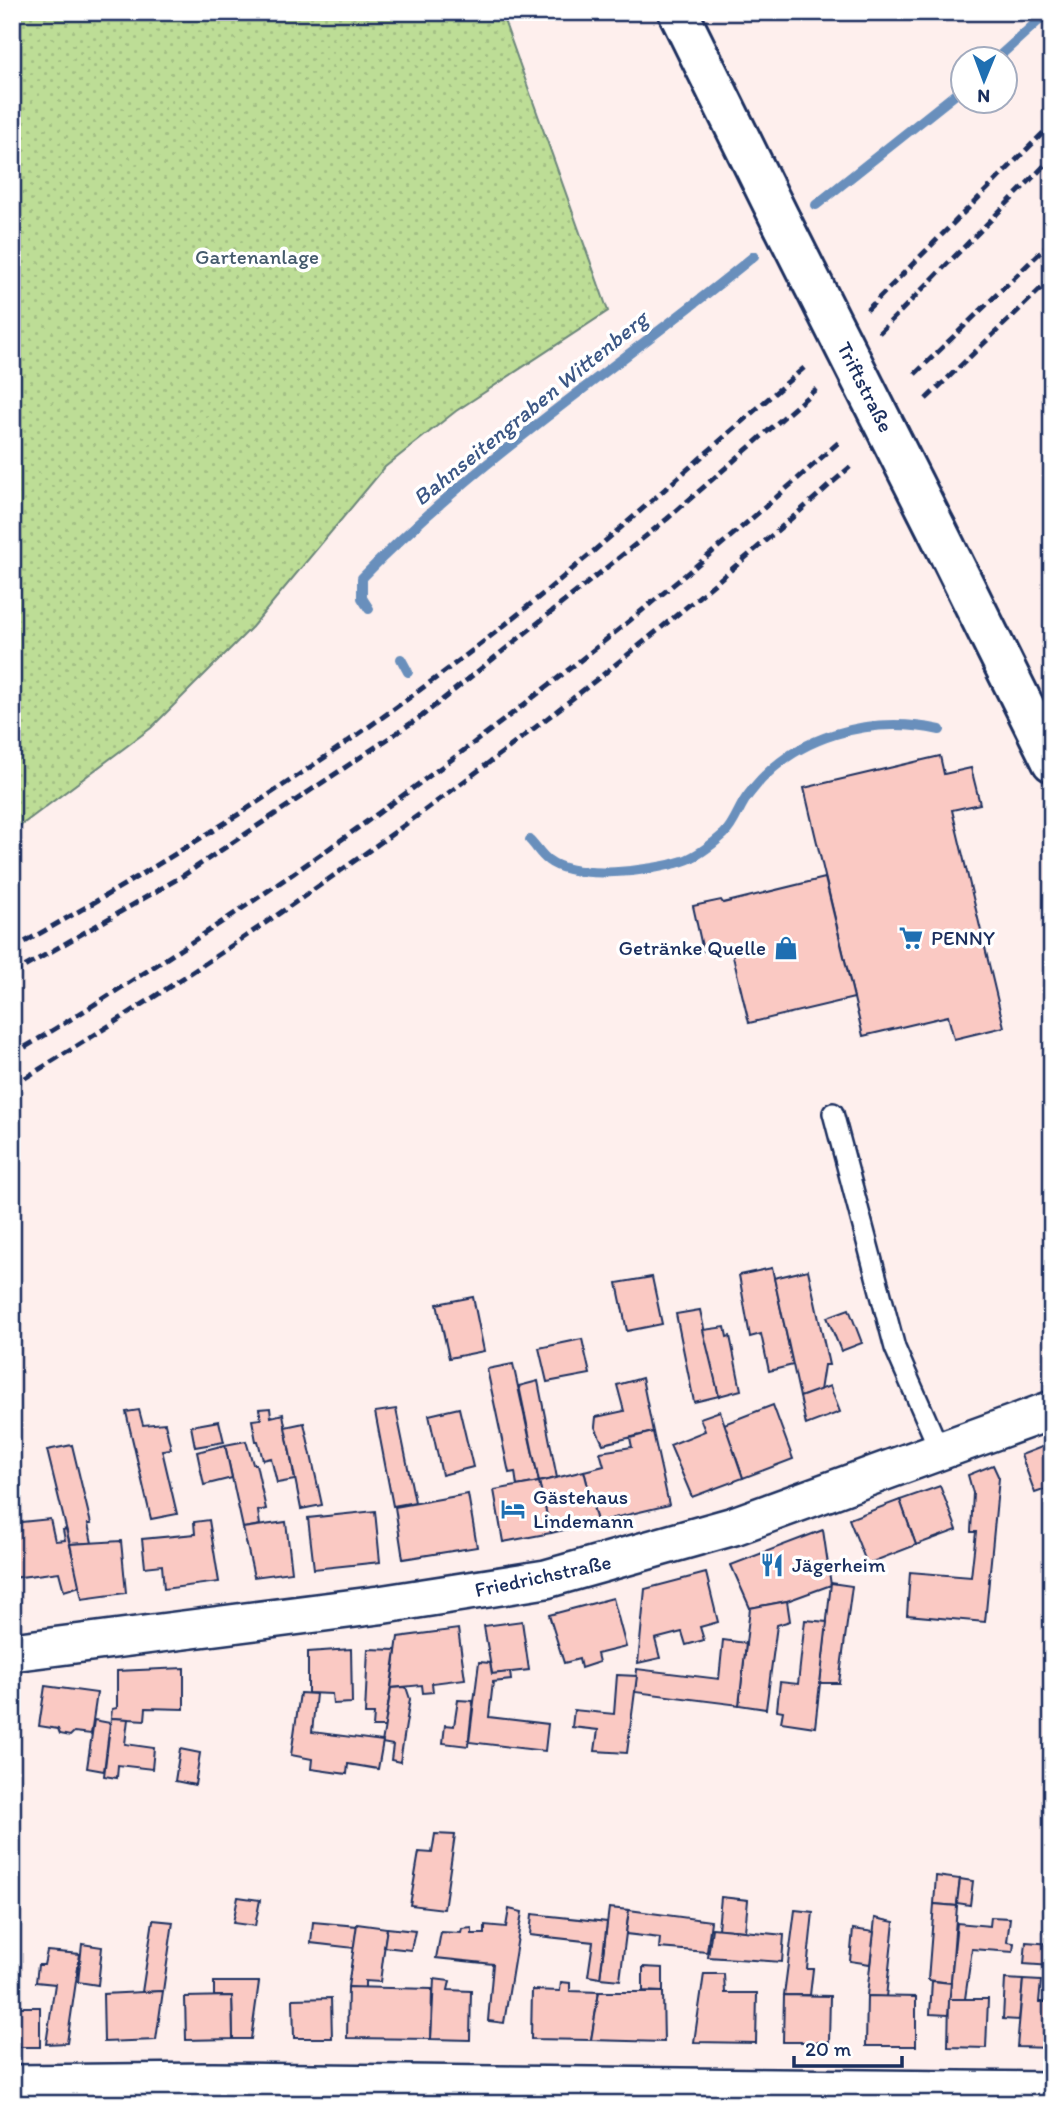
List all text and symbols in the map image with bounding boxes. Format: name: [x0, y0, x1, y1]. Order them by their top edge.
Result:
north arrow: [948, 46, 1018, 116]
text: N: [977, 85, 990, 108]
park label: Gartenanlage: [195, 244, 319, 269]
water label: Bahnseitengraben Wittenberg: [407, 303, 655, 511]
street label: Triftstraße: [832, 337, 899, 436]
supermarket icon: PENNY: [897, 924, 925, 952]
place label: PENNY: [931, 925, 995, 950]
shop icon: Getränke Quelle: [772, 934, 800, 962]
place label: Getränke Quelle: [618, 935, 766, 960]
place label: Gästehaus Lindemann: [533, 1484, 634, 1533]
hotel icon: Gästehaus Lindemann: [499, 1495, 527, 1523]
street label: Friedrichstraße: [472, 1549, 613, 1602]
restaurant icon: Jägerheim: [758, 1551, 786, 1579]
place label: Jägerheim: [792, 1552, 886, 1577]
scale bar: [794, 2025, 903, 2069]
text: 20 m: [805, 2036, 852, 2061]

